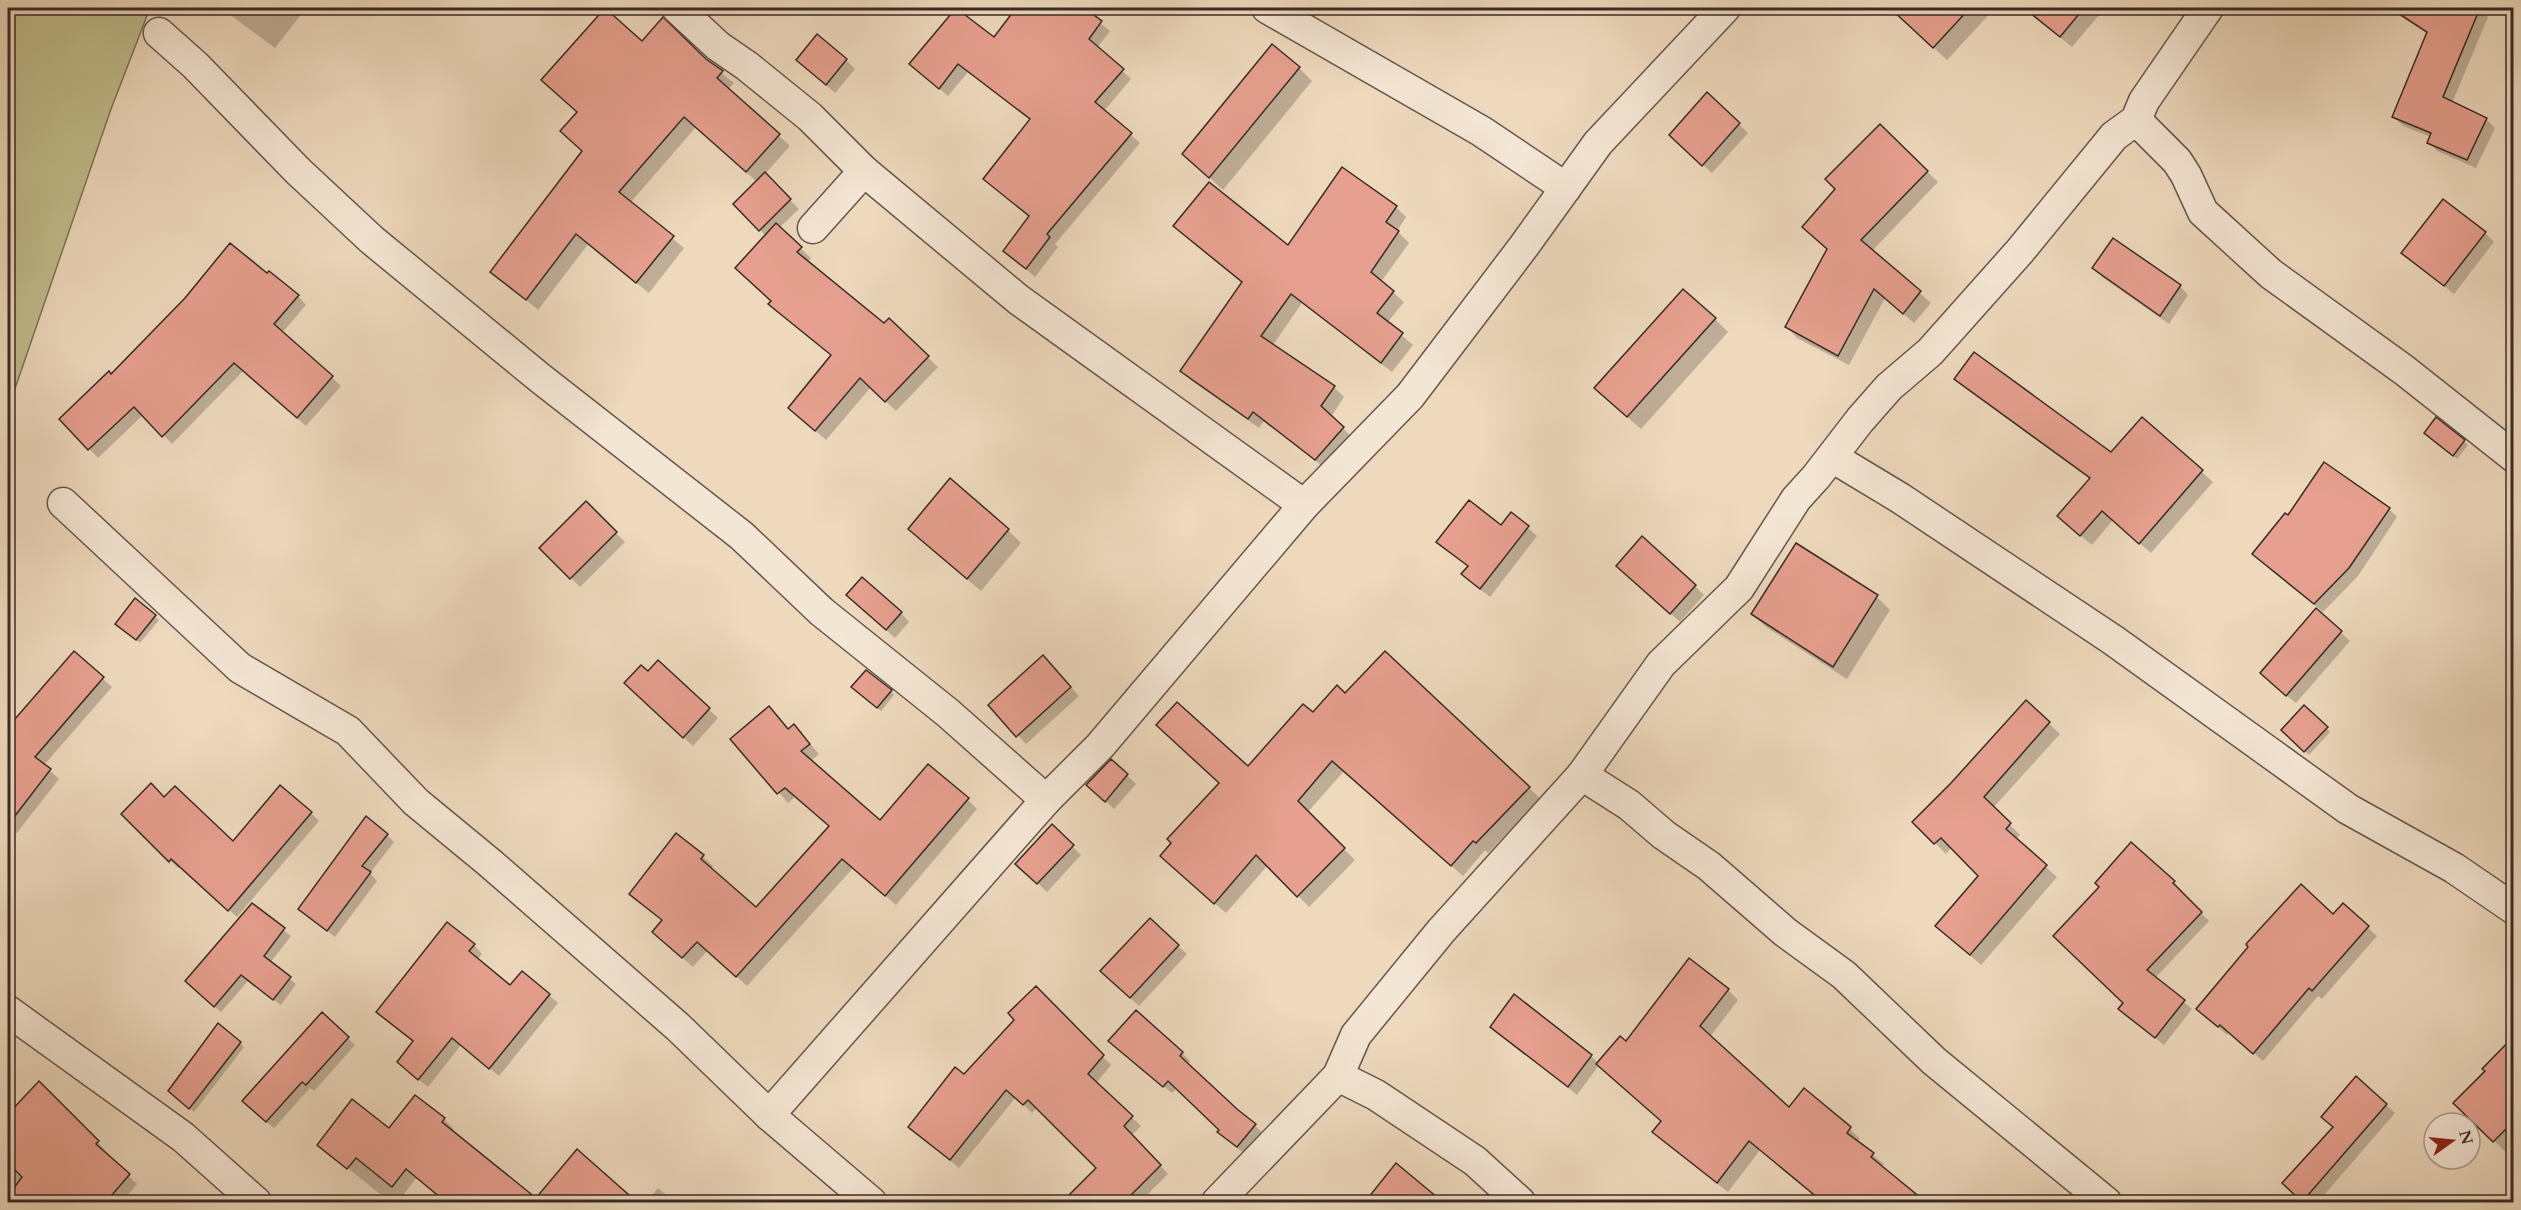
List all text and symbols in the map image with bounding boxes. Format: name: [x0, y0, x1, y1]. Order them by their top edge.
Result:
north arrow: [2422, 1111, 2482, 1171]
text: N: [2453, 1128, 2478, 1147]

